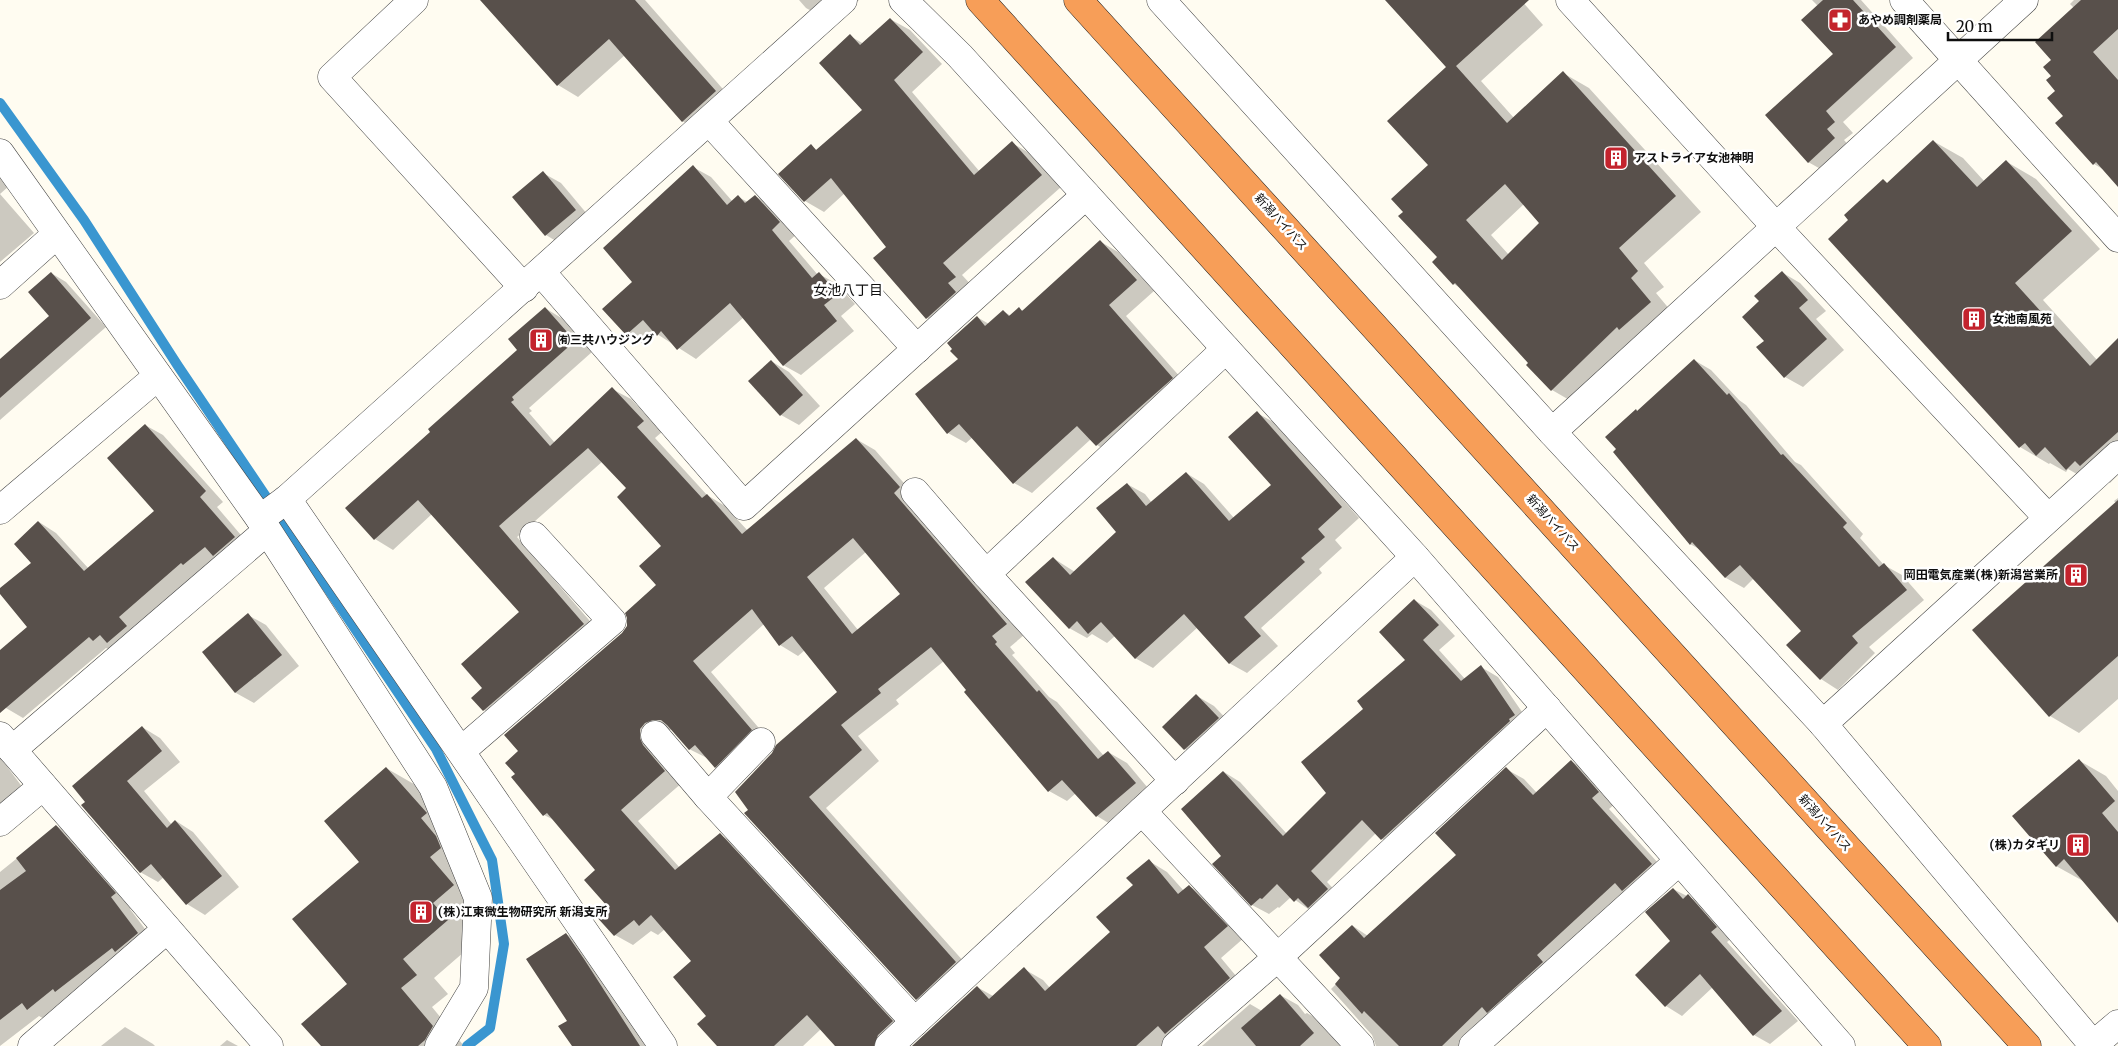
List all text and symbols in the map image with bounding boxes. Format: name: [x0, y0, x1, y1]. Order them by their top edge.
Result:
pharmacy icon: あやめ調剤薬局: [1827, 7, 1853, 33]
scale bar: [1948, 10, 2052, 42]
place label: あやめ調剤薬局: [1858, 12, 1942, 27]
text: 20 m: [1956, 17, 1993, 36]
building icon: アストライア女池神明: [1603, 145, 1629, 171]
place label: アストライア女池神明: [1634, 150, 1754, 165]
street label: 新潟バイパス: [1252, 190, 1311, 253]
district label: 女池八丁目: [813, 281, 883, 299]
building icon: 女池南風苑: [1961, 306, 1987, 332]
place label: 女池南風苑: [1992, 311, 2052, 326]
building icon: ㈲三共ハウジング: [528, 327, 554, 353]
place label: ㈲三共ハウジング: [558, 332, 654, 347]
street label: 新潟バイパス: [1524, 491, 1583, 554]
building icon: 岡田電気産業(株)新潟営業所: [2063, 562, 2089, 588]
place label: 岡田電気産業(株)新潟営業所: [1903, 567, 2058, 582]
street label: 新潟バイパス: [1796, 791, 1855, 854]
building icon: (株)カタギリ: [2065, 832, 2091, 858]
place label: (株)カタギリ: [1989, 837, 2060, 852]
building icon: (株)江東微生物研究所 新潟支所: [408, 899, 434, 925]
place label: (株)江東微生物研究所 新潟支所: [438, 904, 607, 919]

